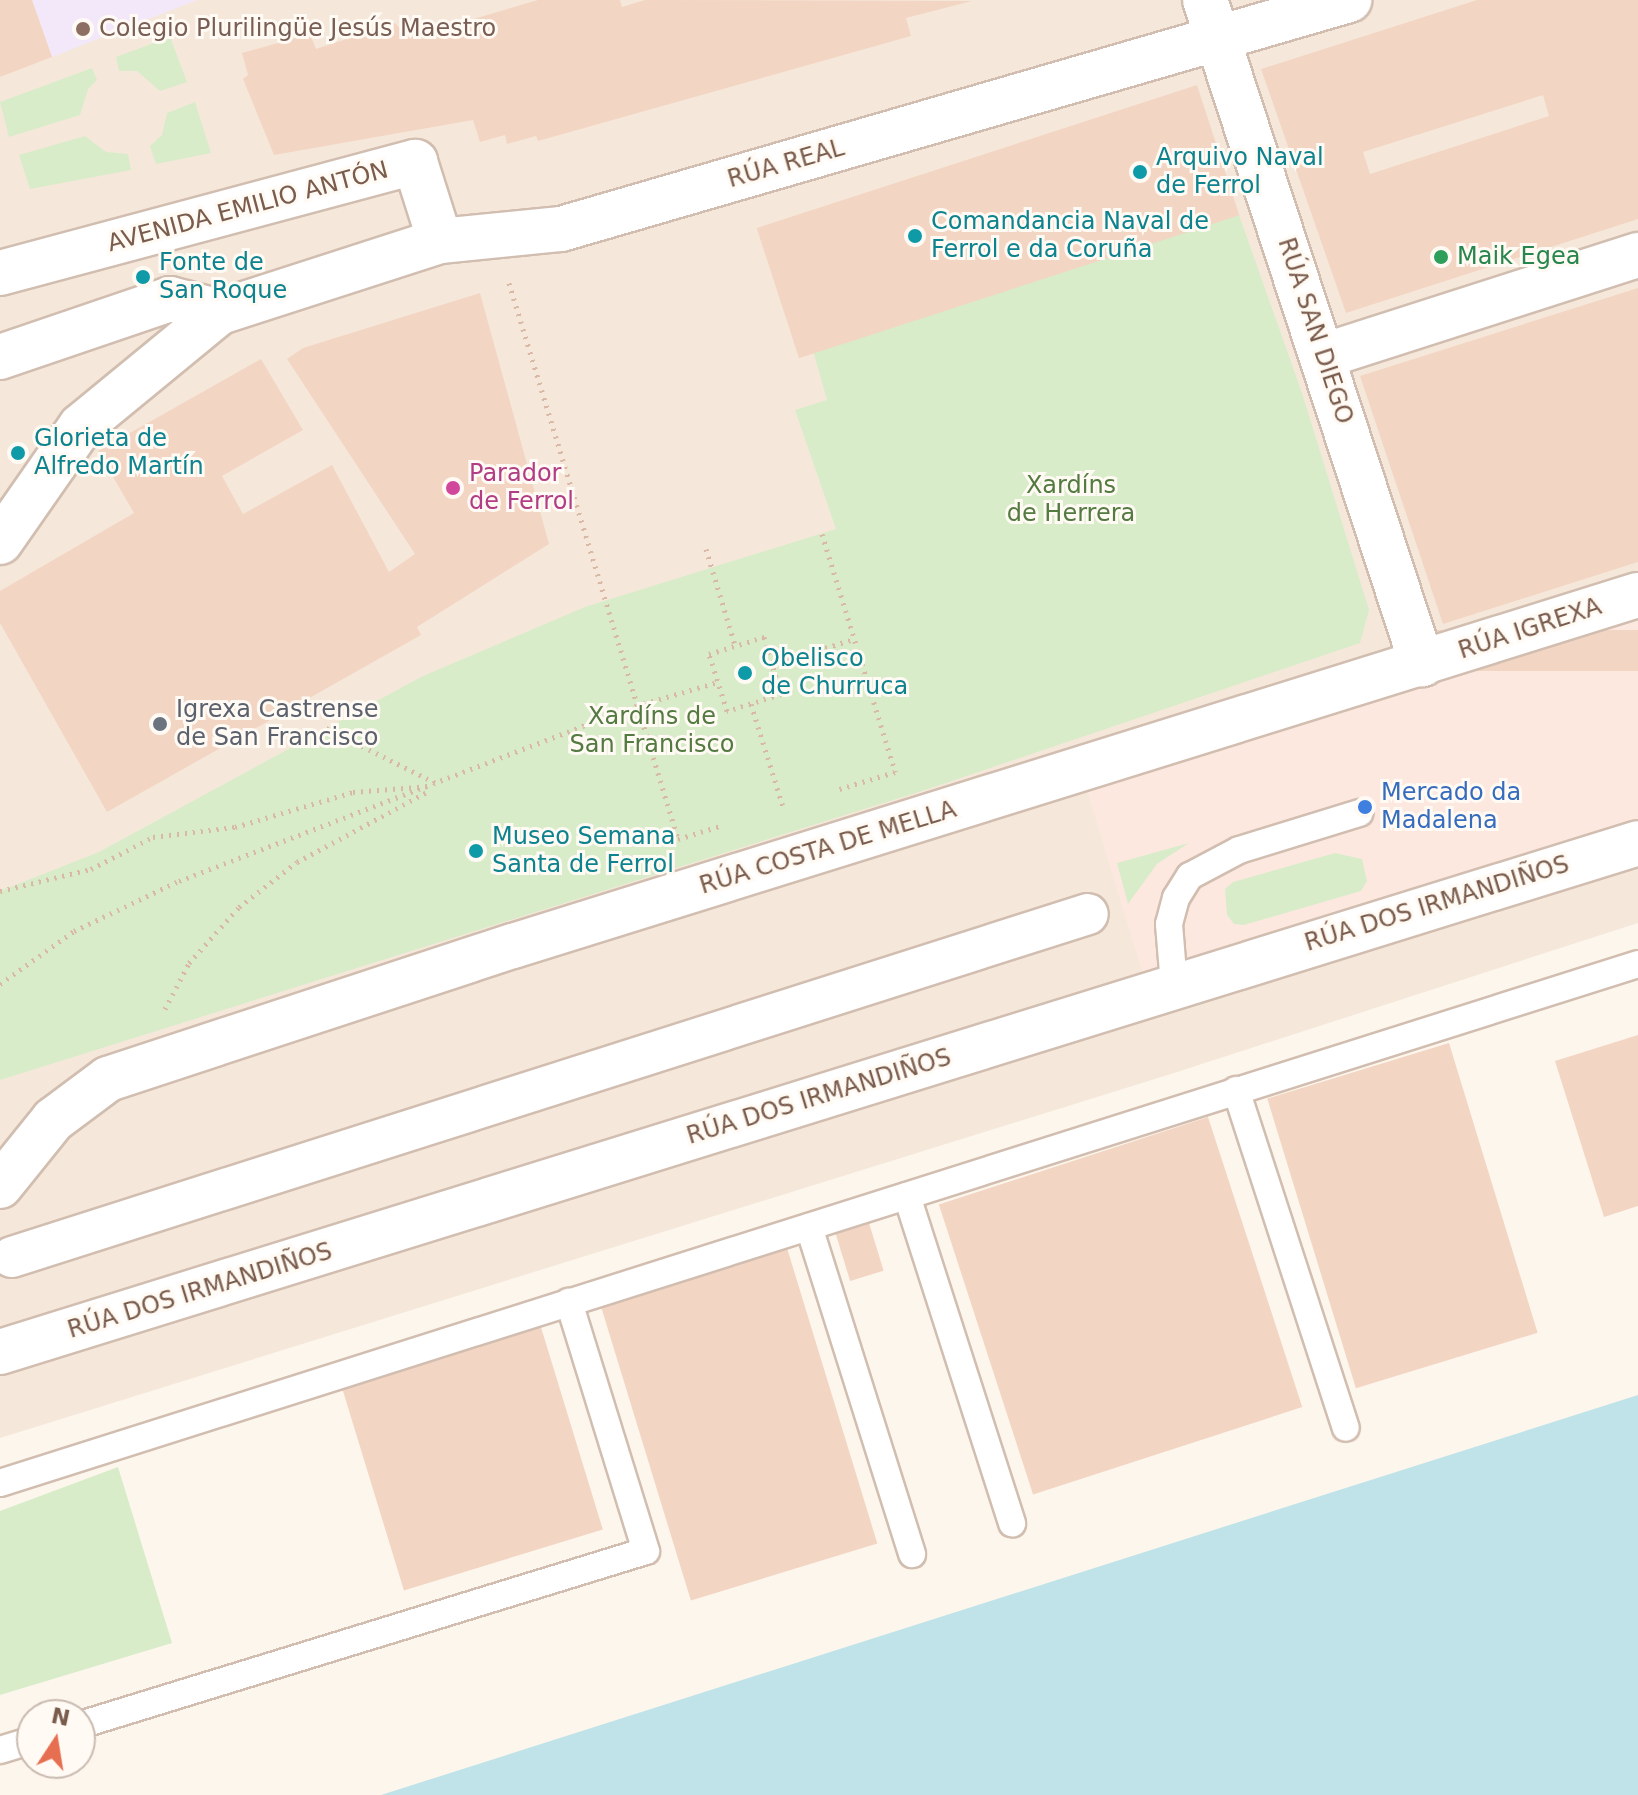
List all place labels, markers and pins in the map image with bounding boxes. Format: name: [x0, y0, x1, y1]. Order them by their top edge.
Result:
place label: Colegio Plurilingüe Jesús Maestro: [99, 15, 496, 43]
marker: Colegio Plurilingüe Jesús Maestro: [74, 20, 92, 38]
place label: Arquivo Naval de Ferrol: [1156, 144, 1324, 200]
marker: Arquivo Naval de Ferrol: [1131, 163, 1149, 181]
place label: Comandancia Naval de Ferrol e da Coruña: [931, 208, 1209, 264]
marker: Comandancia Naval de Ferrol e da Coruña: [906, 227, 924, 245]
place label: Maik Egea: [1457, 243, 1580, 271]
marker: Maik Egea: [1432, 248, 1450, 266]
place label: Fonte de San Roque: [159, 249, 287, 305]
marker: Fonte de San Roque: [134, 268, 152, 286]
place label: Glorieta de Alfredo Martín: [34, 425, 204, 481]
marker: Glorieta de Alfredo Martín: [9, 444, 27, 462]
place label: Parador de Ferrol: [469, 460, 574, 516]
marker: Parador de Ferrol: [444, 479, 462, 497]
place label: Obelisco de Churruca: [761, 645, 908, 701]
marker: Obelisco de Churruca: [736, 664, 754, 682]
place label: Igrexa Castrense de San Francisco: [176, 696, 378, 752]
marker: Igrexa Castrense de San Francisco: [151, 715, 169, 733]
place label: Mercado da Madalena: [1381, 779, 1521, 835]
marker: Mercado da Madalena: [1356, 798, 1374, 816]
place label: Museo Semana Santa de Ferrol: [492, 823, 676, 879]
marker: Museo Semana Santa de Ferrol: [467, 842, 485, 860]

